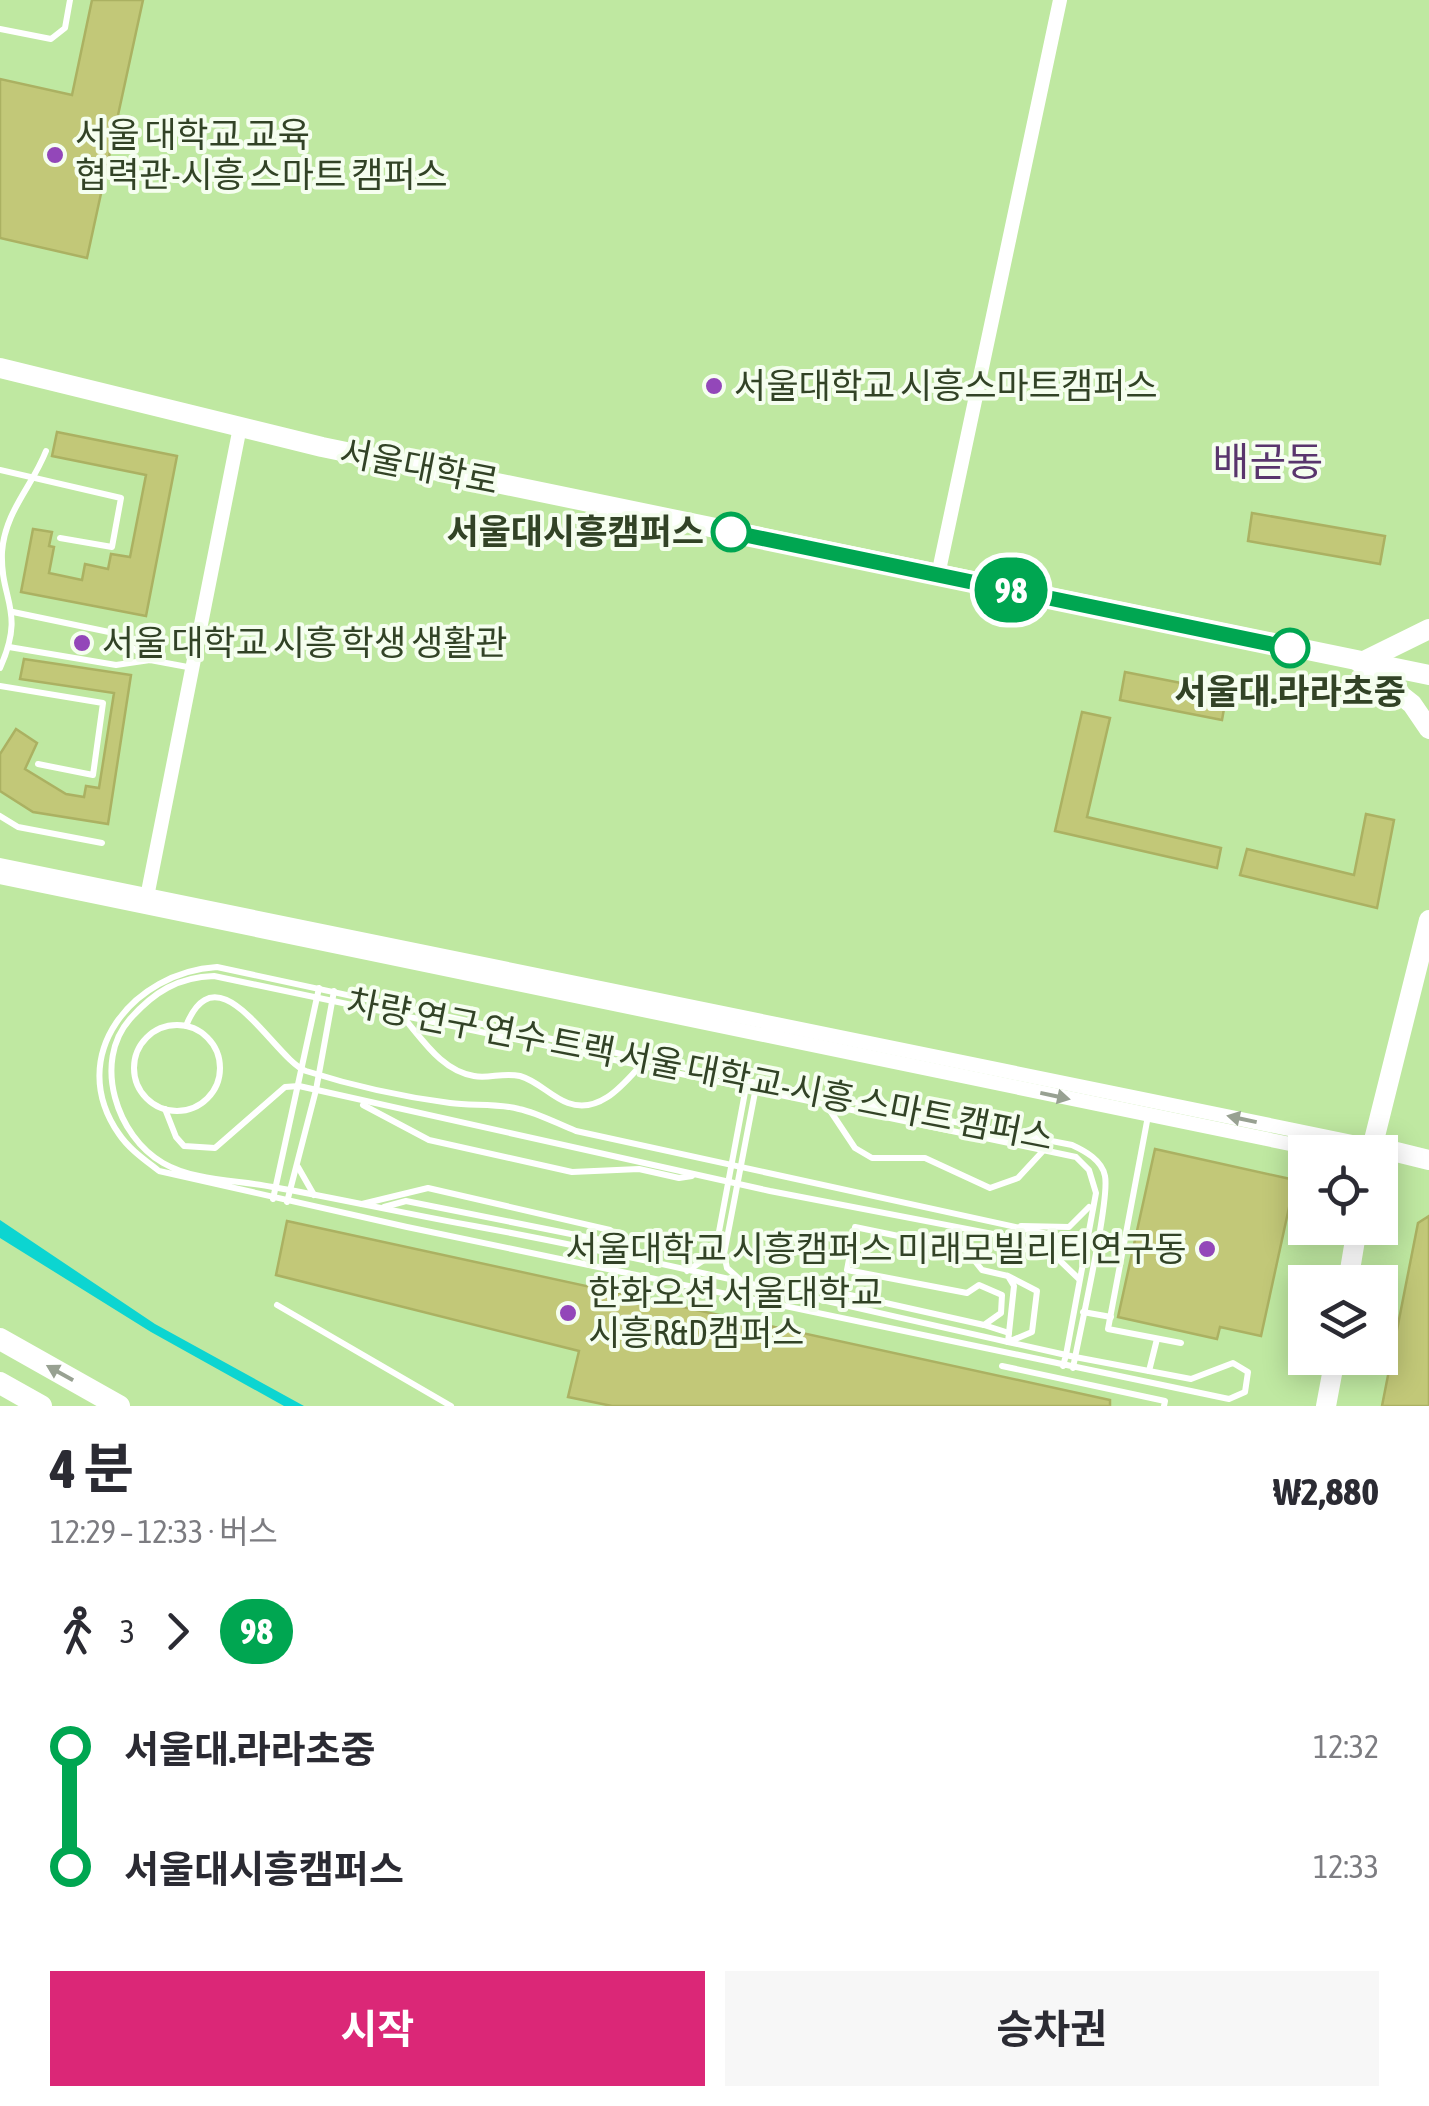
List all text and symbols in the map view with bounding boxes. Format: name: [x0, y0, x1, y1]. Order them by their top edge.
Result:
place label: 서울 대학교 교육 협력관-시흥 스마트 캠퍼스: [75, 114, 448, 194]
marker: 서울 대학교 교육 협력관-시흥 스마트 캠퍼스: [44, 144, 66, 166]
place label: 서울대학교 시흥스마트캠퍼스: [734, 365, 1157, 405]
marker: 서울대학교 시흥스마트캠퍼스: [703, 375, 725, 397]
street label: 서울대학로: [336, 431, 502, 501]
district label: 배곧동: [1213, 439, 1323, 484]
place label: 서울대시흥캠퍼스: [446, 511, 704, 551]
marker: 서울대시흥캠퍼스: [712, 513, 750, 551]
line badge: 98: [966, 558, 1056, 622]
text: 98: [995, 570, 1027, 610]
place label: 서울 대학교 시흥 학생 생활관: [102, 622, 508, 662]
marker: 서울대.라라초중: [1271, 629, 1309, 667]
marker: 서울 대학교 시흥 학생 생활관: [71, 632, 93, 654]
place label: 서울대.라라초중: [1174, 671, 1406, 711]
street label: 차량 연구 연수 트랙 서울 대학교-시흥 스마트 캠퍼스: [344, 981, 1057, 1157]
one-way arrow: [1040, 1088, 1071, 1104]
one-way arrow: [1227, 1111, 1258, 1127]
map controls: [1288, 1135, 1398, 1375]
button: locate: [1288, 1135, 1398, 1245]
place label: 서울대학교 시흥캠퍼스 미래모빌리티연구동: [566, 1228, 1187, 1268]
marker: 서울대학교 시흥캠퍼스 미래모빌리티연구동: [1196, 1238, 1218, 1260]
button: layers: [1288, 1265, 1398, 1375]
place label: 한화오션 서울대학교 시흥R&D캠퍼스: [588, 1272, 883, 1352]
marker: 한화오션 서울대학교 시흥R&D캠퍼스: [557, 1302, 579, 1324]
one-way arrow: [45, 1364, 74, 1381]
text: 4 분: [50, 1437, 134, 1500]
text: ₩2,880: [1273, 1470, 1379, 1513]
text: 12:29 – 12:33 · 버스: [50, 1513, 278, 1550]
icon: walk: [50, 1604, 105, 1659]
icon: forward: [150, 1604, 205, 1659]
text: 98: [240, 1611, 273, 1651]
text: 3: [120, 1613, 135, 1650]
text: 서울대.라라초중: [124, 1728, 376, 1771]
text: 12:32: [1313, 1728, 1379, 1765]
text: 서울대시흥캠퍼스: [124, 1848, 404, 1891]
text: 12:33: [1313, 1848, 1379, 1885]
button: 시작: [50, 1971, 705, 2086]
button: 승차권: [725, 1971, 1379, 2086]

